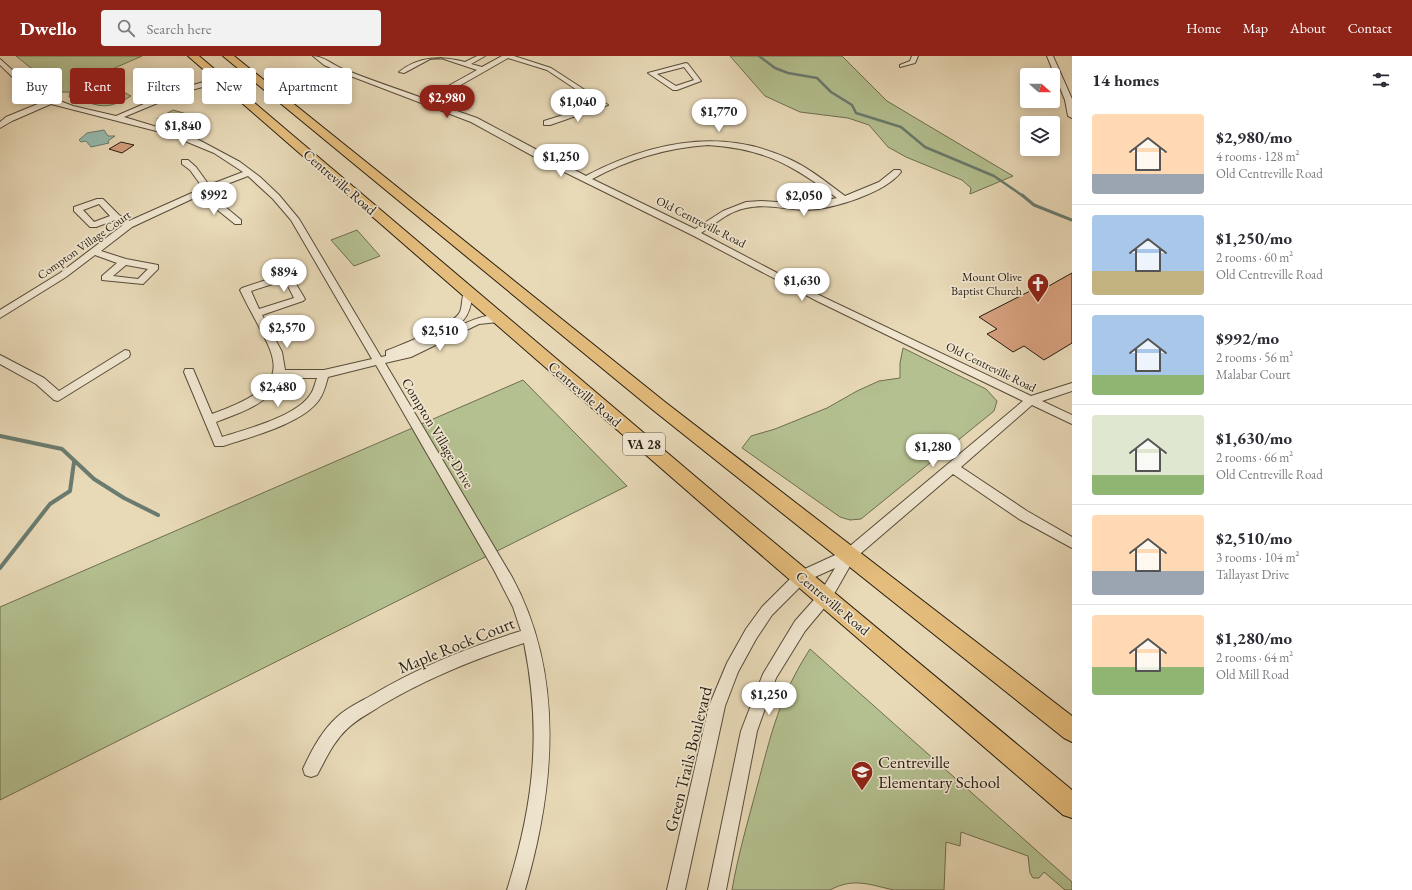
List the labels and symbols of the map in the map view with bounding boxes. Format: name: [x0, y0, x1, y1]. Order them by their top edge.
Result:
north arrow: [1020, 68, 1060, 108]
pin: $2,980: [414, 85, 480, 119]
pin: $1,040: [545, 89, 611, 123]
pin: $1,770: [686, 99, 752, 133]
pin: $1,840: [150, 113, 216, 147]
pin: $1,250: [528, 144, 594, 178]
street label: Centreville Road: [300, 145, 381, 219]
pin: $992: [190, 182, 238, 216]
pin: $2,050: [771, 183, 837, 217]
street label: Old Centreville Road: [653, 192, 749, 252]
street label: Compton Village Court: [34, 207, 134, 283]
pin: $894: [260, 259, 308, 293]
pin: $1,630: [769, 268, 835, 302]
place label: Mount Olive Baptist Church: [951, 269, 1022, 299]
church icon: Mount Olive Baptist Church: [1025, 271, 1051, 304]
pin: $2,570: [254, 315, 320, 349]
pin: $2,510: [407, 318, 473, 352]
street label: Old Centreville Road: [943, 338, 1040, 396]
street label: Centreville Road: [545, 357, 626, 431]
pin: $2,480: [245, 374, 311, 408]
street label: Compton Village Drive: [398, 375, 478, 492]
road number: VA 28: [623, 433, 665, 455]
pin: $1,280: [900, 434, 966, 468]
street label: Centreville Road: [792, 567, 874, 640]
street label: Maple Rock Court: [395, 611, 518, 678]
pin: $1,250: [736, 682, 802, 716]
street label: Green Trails Boulevard: [659, 684, 717, 834]
place label: Centreville Elementary School: [878, 751, 1000, 793]
school or university icon: Centreville Elementary School: [849, 759, 875, 792]

